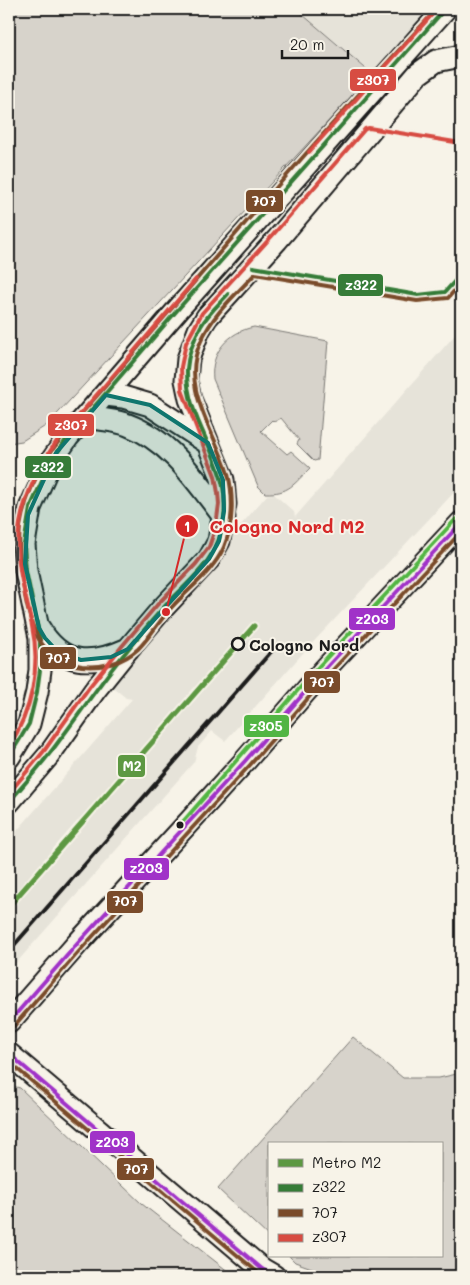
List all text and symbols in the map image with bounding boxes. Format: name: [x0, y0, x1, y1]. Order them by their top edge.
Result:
scale bar: [282, 28, 349, 60]
text: 20 m: [290, 34, 324, 54]
line badge: z307: [349, 68, 397, 92]
text: z307: [356, 70, 390, 89]
line badge: 707: [245, 189, 284, 213]
text: 707: [252, 191, 276, 210]
line badge: z322: [337, 273, 384, 297]
text: z322: [345, 275, 377, 294]
line badge: z307: [47, 413, 95, 437]
text: z307: [54, 415, 88, 434]
line badge: z322: [24, 455, 72, 479]
text: z322: [32, 457, 64, 476]
callout: Cologno Nord M2: [174, 510, 374, 543]
text: Cologno Nord M2: [210, 514, 365, 538]
text: 1: [184, 516, 190, 536]
line badge: z203: [348, 607, 396, 631]
text: z203: [355, 609, 389, 628]
place label: Cologno Nord: [249, 634, 359, 655]
marker: Cologno Nord: [231, 637, 245, 651]
line badge: 707: [39, 646, 77, 670]
text: 707: [46, 648, 70, 667]
line badge: 707: [303, 670, 341, 694]
text: 707: [310, 672, 334, 691]
line badge: z305: [243, 714, 290, 738]
text: z305: [249, 716, 283, 735]
line badge: M2: [117, 754, 146, 778]
text: M2: [122, 756, 142, 775]
unlabelled marker: [175, 820, 185, 830]
line badge: z203: [123, 857, 170, 881]
text: z203: [129, 858, 163, 877]
line badge: 707: [106, 890, 144, 914]
text: 707: [113, 891, 137, 910]
line badge: z203: [89, 1130, 136, 1154]
text: z203: [95, 1132, 129, 1151]
legend: [268, 1142, 442, 1258]
text: Metro M2: [312, 1152, 381, 1172]
line badge: 707: [116, 1157, 155, 1181]
text: 707: [124, 1159, 148, 1178]
text: z322: [312, 1176, 346, 1196]
text: 707: [312, 1202, 338, 1222]
text: z307: [312, 1226, 347, 1246]

